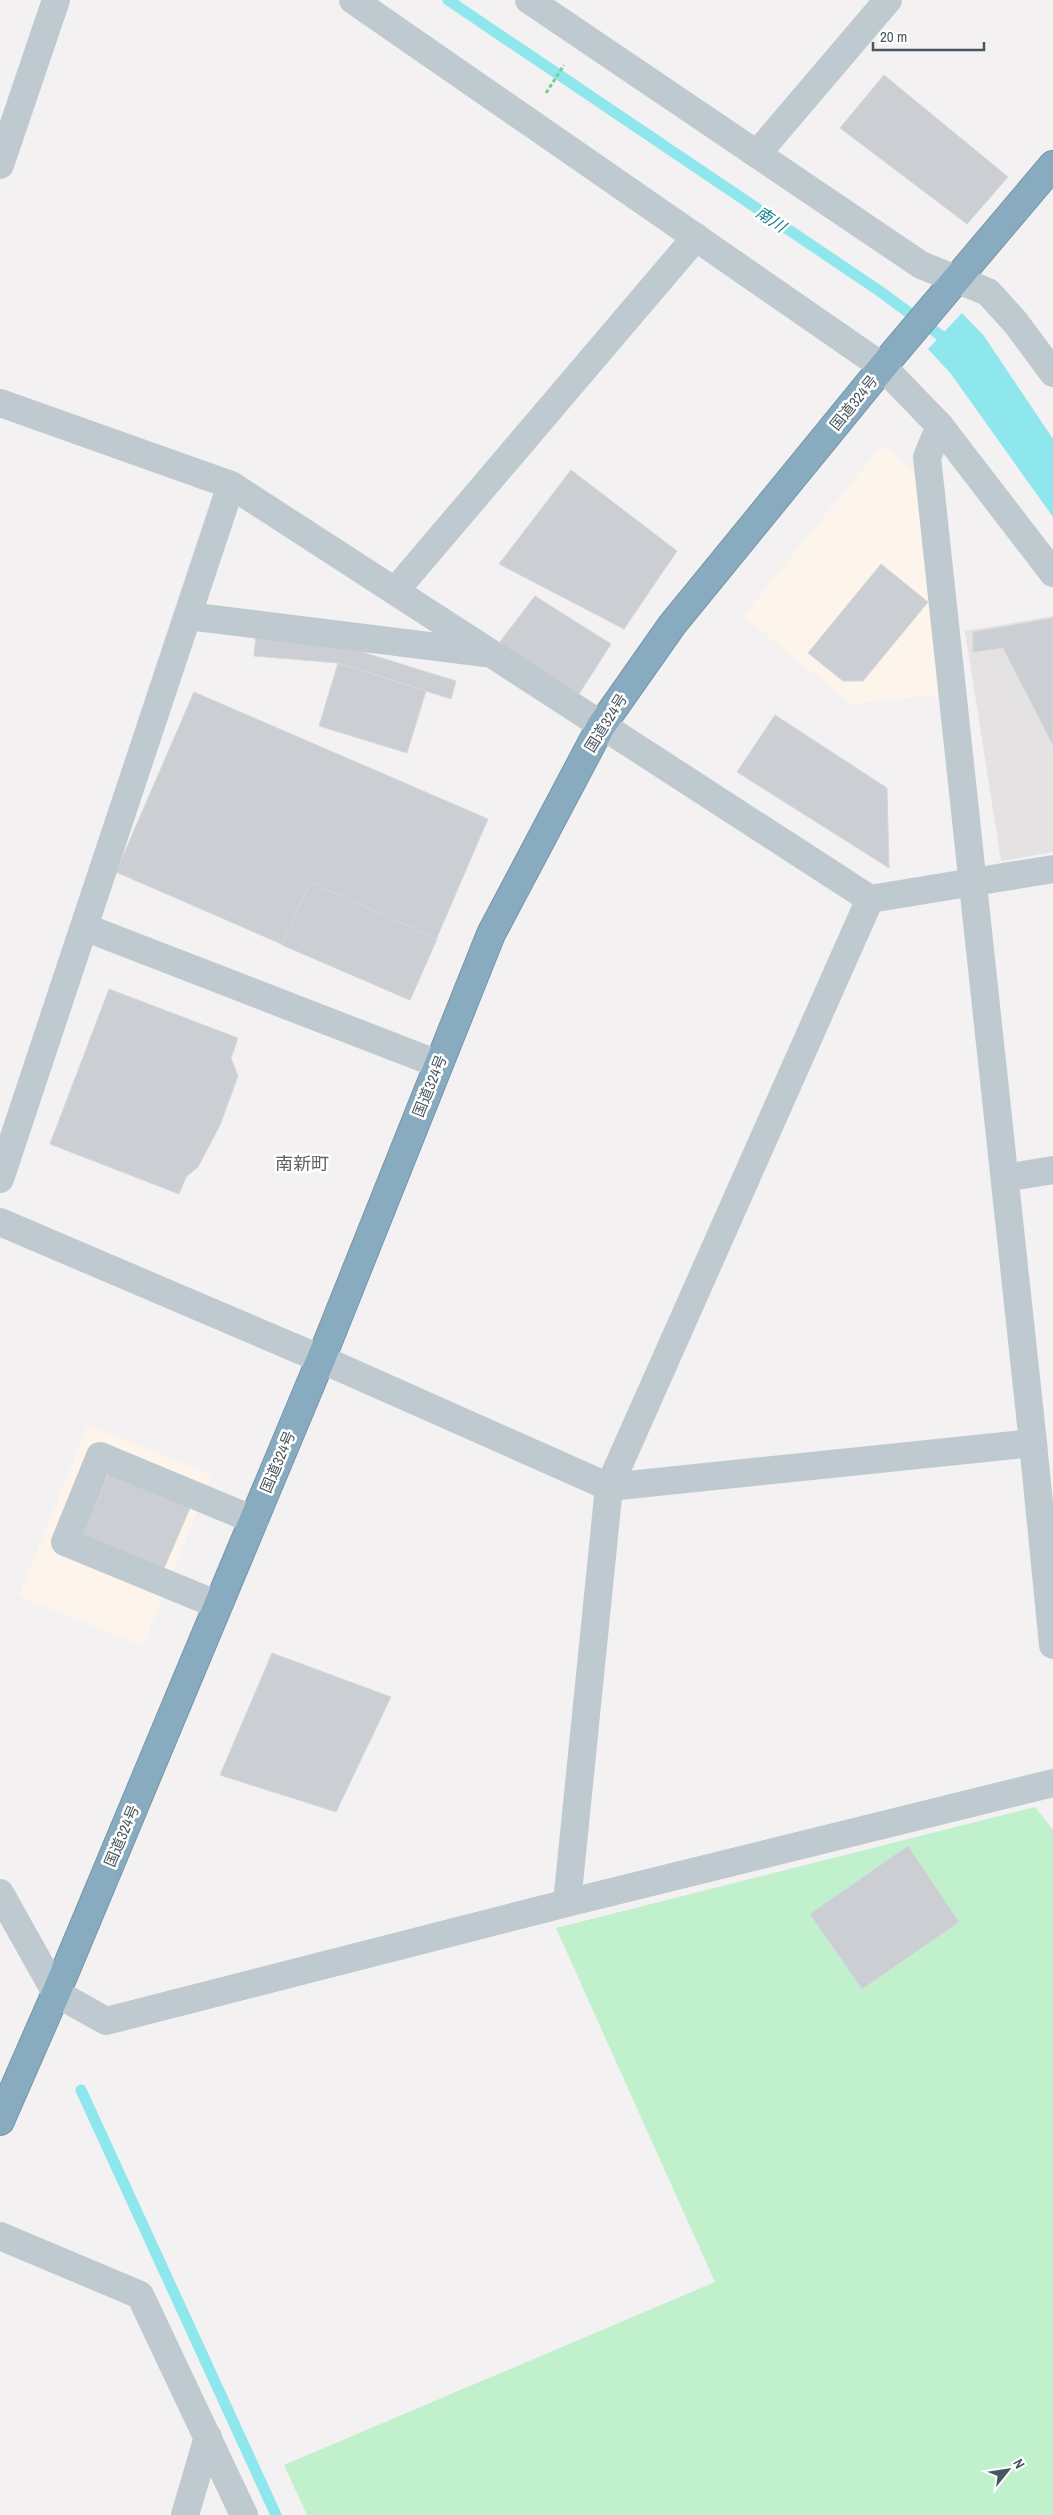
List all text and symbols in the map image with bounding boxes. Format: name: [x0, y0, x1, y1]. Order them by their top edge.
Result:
scale bar: [873, 20, 984, 52]
text: 20 m: [880, 26, 907, 47]
water label: 南川: [752, 201, 792, 238]
street label: 国道324号: [825, 371, 882, 435]
street label: 国道324号: [579, 689, 632, 756]
street label: 国道324号: [408, 1051, 452, 1120]
district label: 南新町: [275, 1151, 329, 1176]
street label: 国道324号: [255, 1428, 300, 1496]
street label: 国道324号: [99, 1802, 144, 1870]
north arrow: [983, 2445, 1033, 2495]
text: N: [1009, 2455, 1029, 2472]

